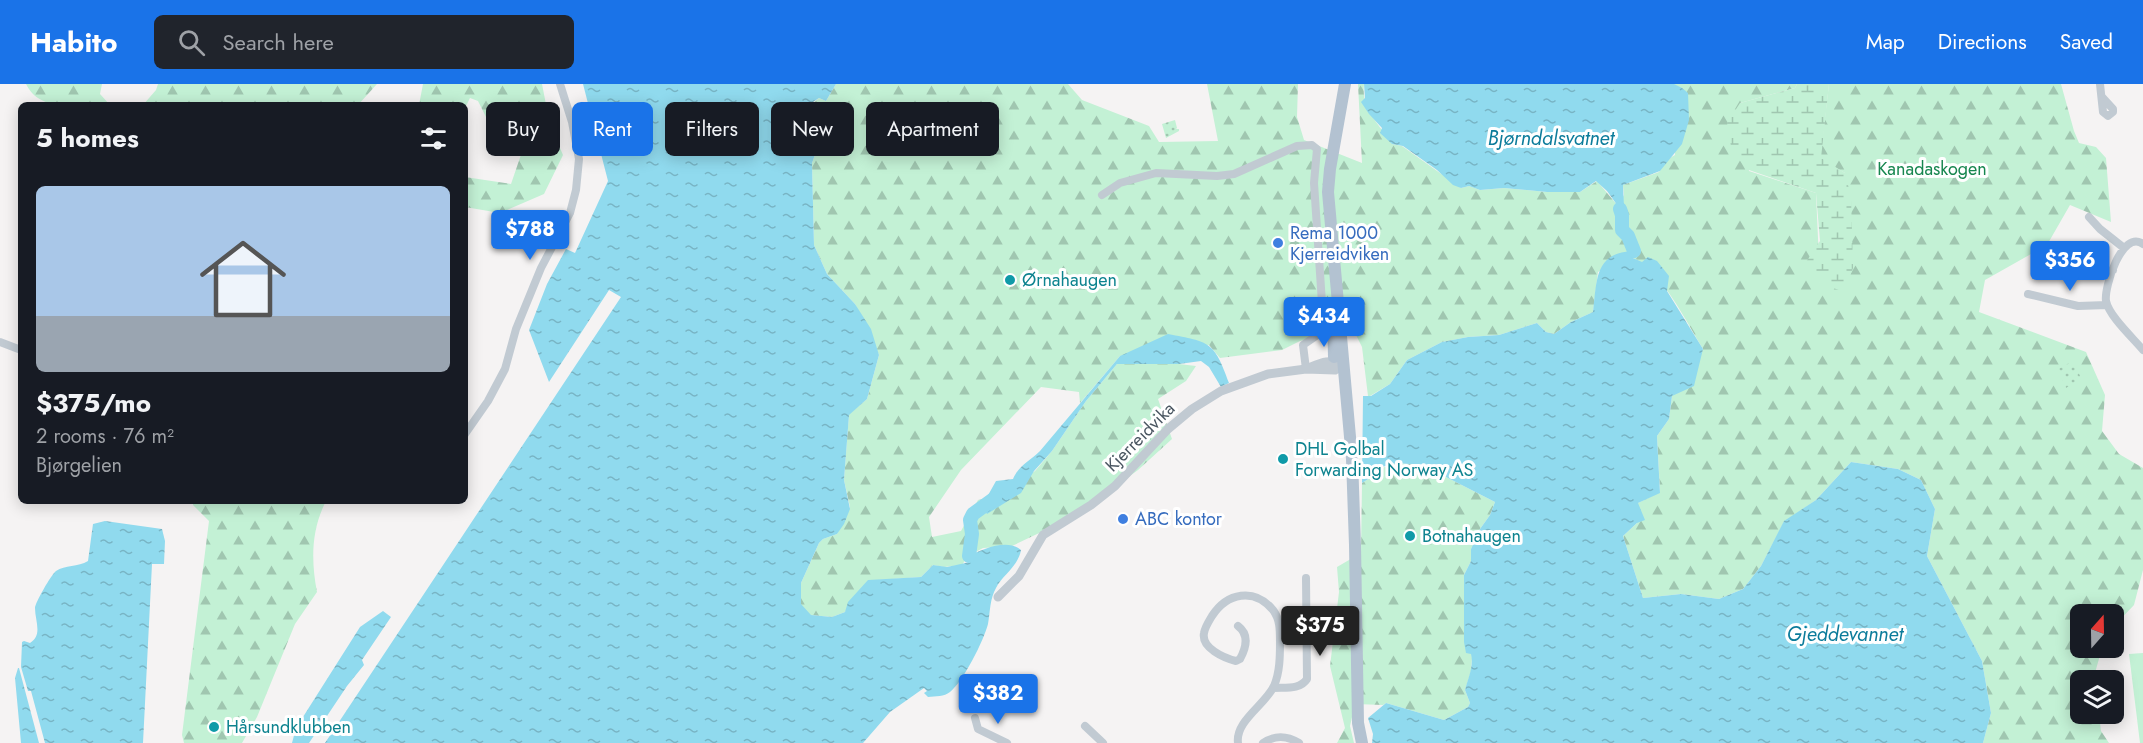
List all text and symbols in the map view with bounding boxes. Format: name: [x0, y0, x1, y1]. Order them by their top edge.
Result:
search box: [154, 15, 574, 69]
text: Habito: [30, 22, 118, 63]
icon: search: [175, 26, 208, 59]
text: Search here: [223, 26, 334, 58]
text: Map: [1866, 27, 1905, 57]
text: Directions: [1938, 27, 2027, 57]
text: Saved: [2060, 27, 2113, 57]
chip: Buy: [486, 102, 560, 156]
chip: Rent: [572, 102, 653, 156]
chip: Filters: [665, 102, 759, 156]
chip: New: [771, 102, 854, 156]
chip: Apartment: [866, 102, 999, 156]
text: 5 homes: [36, 119, 139, 157]
icon: filters: [417, 122, 450, 155]
water label: Bjørndalsvatnet: [1488, 124, 1616, 153]
park label: Kanadaskogen: [1877, 156, 1987, 182]
pin: $788: [494, 210, 566, 261]
text: $788: [505, 215, 555, 244]
place label: Rema 1000 Kjerreidviken: [1290, 220, 1389, 267]
icon: home: [189, 225, 297, 333]
marker: Rema 1000 Kjerreidviken: [1271, 236, 1285, 250]
pin: $356: [2034, 241, 2106, 292]
text: $356: [2044, 246, 2096, 275]
place label: Ørnahaugen: [1022, 267, 1117, 293]
marker: Ørnahaugen: [1003, 273, 1017, 287]
pin: $434: [1288, 297, 1360, 348]
text: $434: [1298, 302, 1350, 331]
text: $375/mo: [36, 384, 151, 422]
street label: Kjerreidvika: [1099, 396, 1181, 478]
text: 2 rooms · 76 m²: [36, 422, 174, 451]
place label: DHL Golbal Forwarding Norway AS: [1295, 436, 1474, 483]
text: Bjørgelien: [36, 451, 122, 480]
marker: DHL Golbal Forwarding Norway AS: [1276, 452, 1290, 466]
place label: ABC kontor: [1135, 506, 1223, 532]
marker: ABC kontor: [1116, 512, 1130, 526]
place label: Botnahaugen: [1422, 523, 1521, 549]
marker: Botnahaugen: [1403, 529, 1417, 543]
north arrow: [2070, 604, 2124, 658]
map controls: [2070, 604, 2124, 724]
pin: $375: [1284, 606, 1356, 657]
text: $375: [1295, 611, 1345, 640]
water label: Gjeddevannet: [1787, 620, 1905, 649]
button: layers: [2070, 670, 2124, 724]
pin: $382: [962, 674, 1034, 725]
text: $382: [973, 679, 1023, 708]
place label: Hårsundklubben: [226, 714, 351, 740]
marker: Hårsundklubben: [207, 720, 221, 734]

